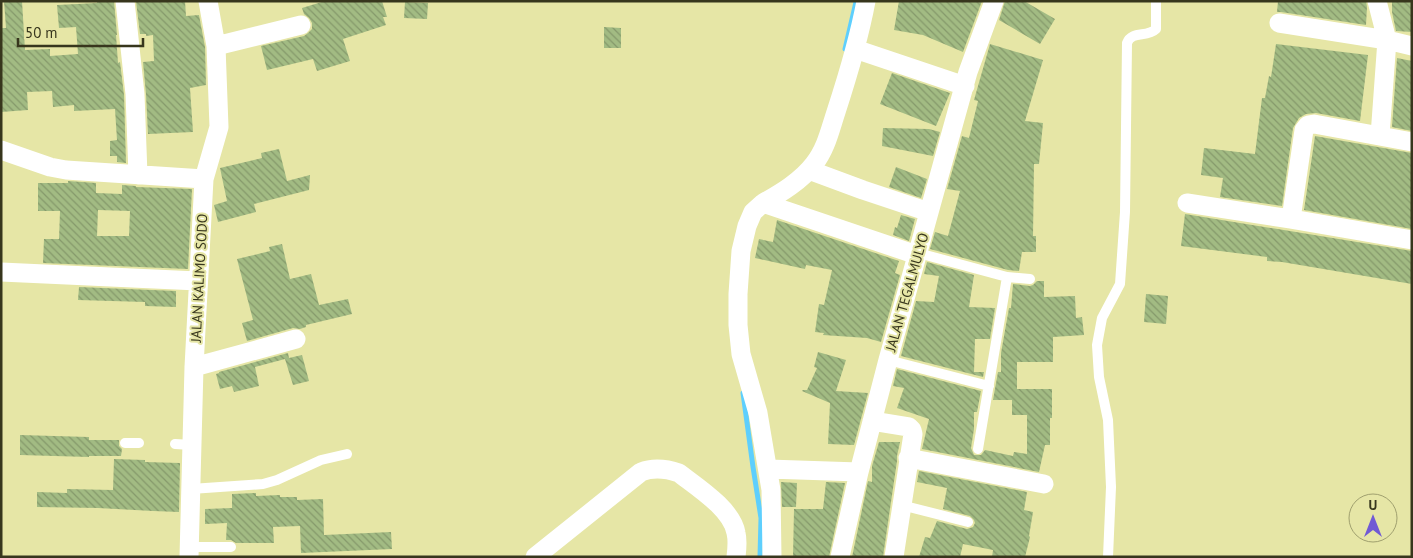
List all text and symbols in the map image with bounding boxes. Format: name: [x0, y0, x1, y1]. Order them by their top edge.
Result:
scale bar: [18, 15, 142, 47]
text: 50 m: [25, 23, 58, 42]
street label: JALAN KALIMO SODO: [187, 213, 211, 344]
street label: JALAN TEGALMULYO: [881, 231, 933, 354]
north arrow: [1348, 493, 1398, 543]
text: U: [1369, 496, 1377, 514]

